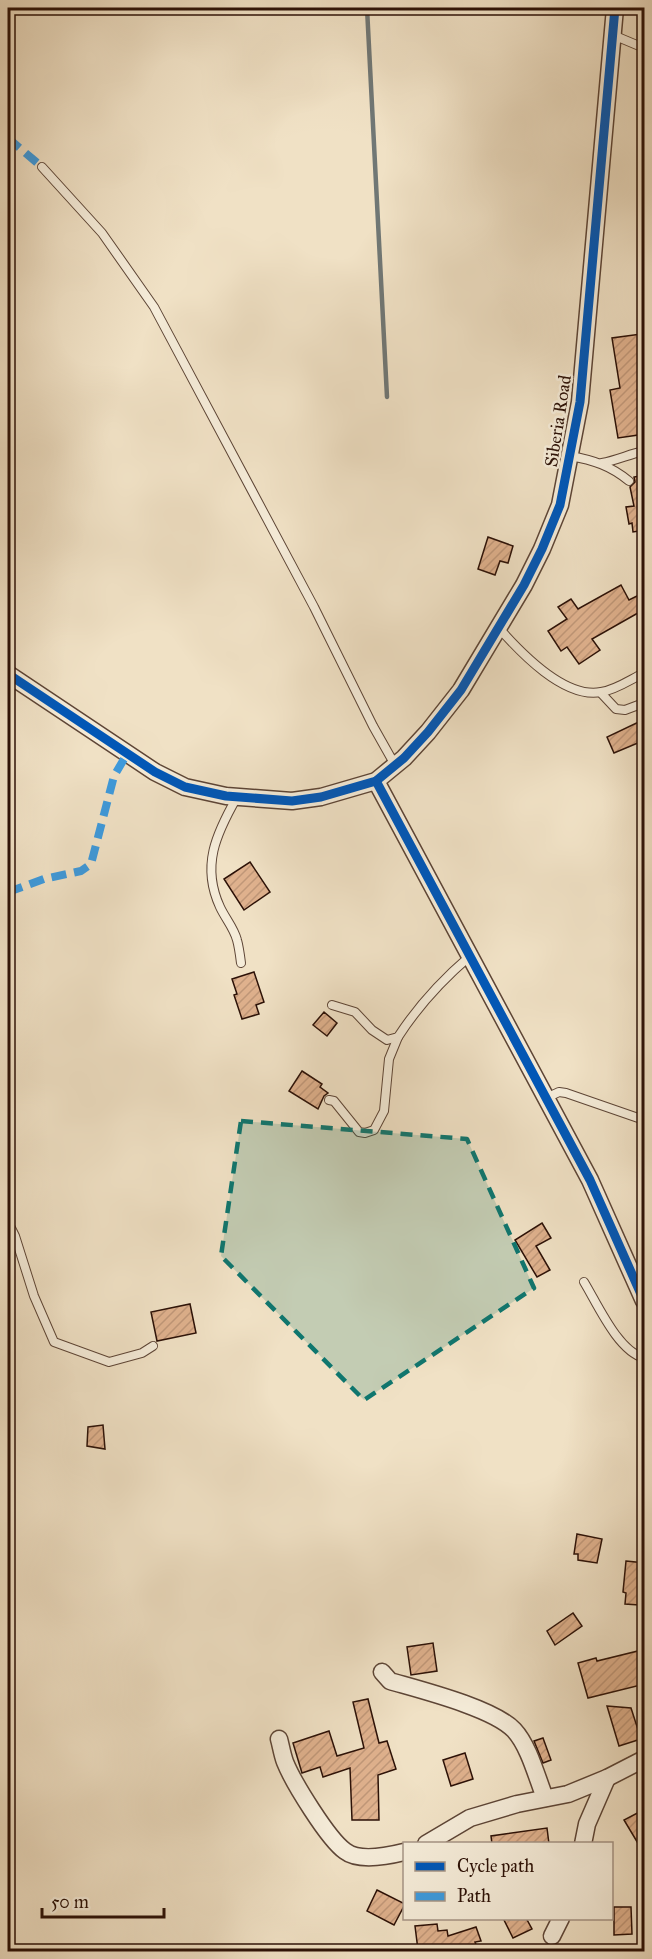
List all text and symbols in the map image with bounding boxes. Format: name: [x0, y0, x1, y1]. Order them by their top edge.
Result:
street label: Siberia Road: [540, 373, 576, 469]
legend: [403, 1842, 613, 1920]
text: Cycle path: [457, 1855, 534, 1877]
scale bar: [42, 1881, 164, 1919]
text: Path: [457, 1885, 491, 1907]
text: 50 m: [51, 1891, 89, 1913]

